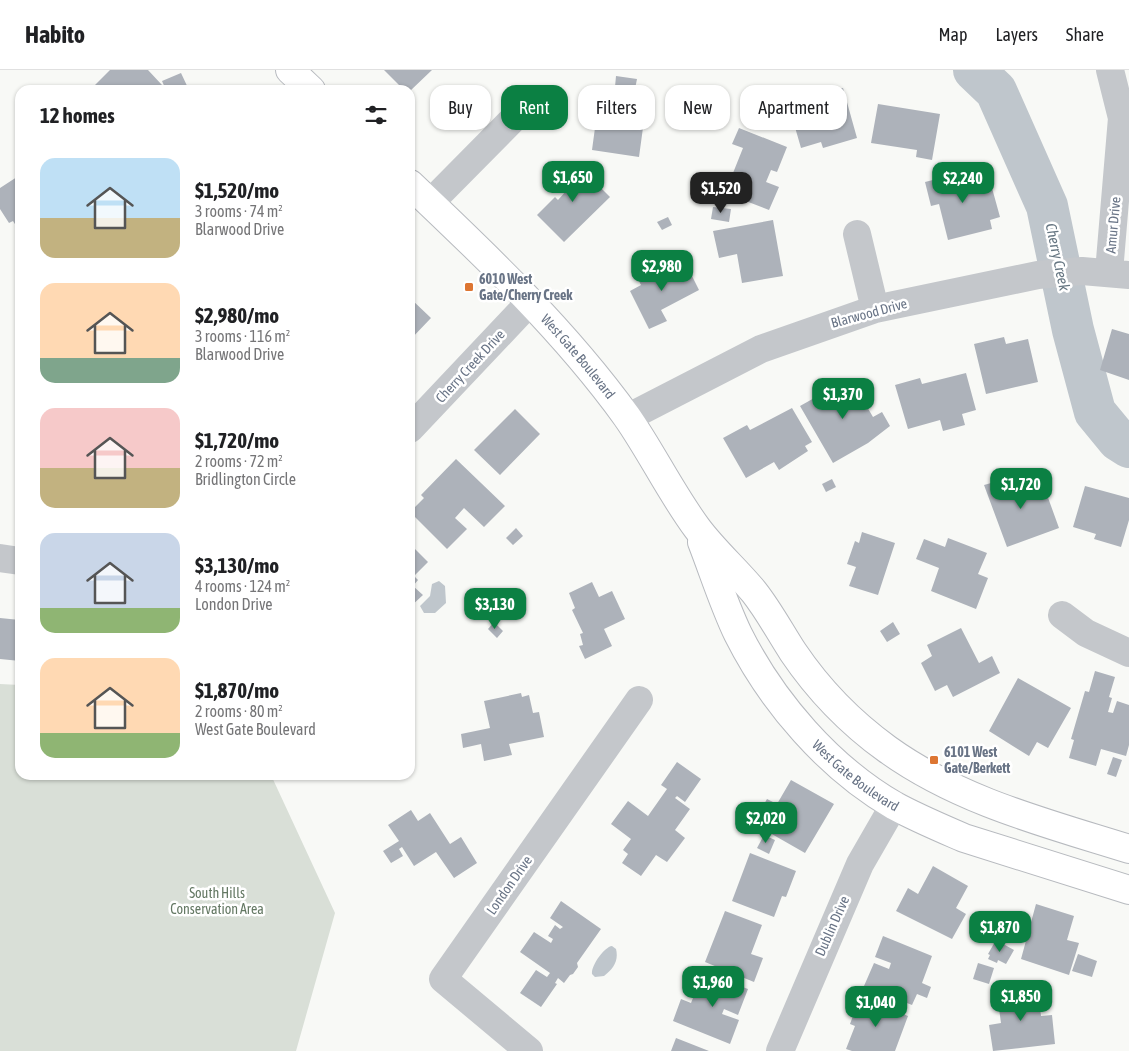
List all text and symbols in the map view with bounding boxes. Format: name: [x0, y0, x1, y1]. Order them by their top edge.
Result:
text: Habito: [25, 21, 85, 48]
text: Map: [938, 24, 967, 45]
text: Layers: [995, 24, 1038, 45]
text: Share: [1066, 24, 1104, 45]
chip: Buy: [430, 85, 491, 130]
chip: Rent: [501, 85, 568, 130]
chip: Filters: [578, 85, 655, 130]
chip: New: [665, 85, 730, 130]
chip: Apartment: [740, 85, 847, 130]
icon: filters: [362, 101, 390, 129]
text: 12 homes: [40, 103, 115, 127]
pin: $1,650: [532, 160, 614, 203]
pin: $2,240: [922, 162, 1004, 204]
text: $1,650: [553, 168, 593, 186]
text: $2,240: [943, 169, 983, 187]
pin: $1,520: [680, 172, 762, 214]
icon: home: [80, 178, 140, 238]
text: $1,520/mo: [195, 178, 279, 202]
text: $1,520: [701, 179, 741, 197]
street label: Amur Drive: [1103, 196, 1123, 254]
text: 3 rooms · 74 m²: [195, 202, 283, 220]
text: Blarwood Drive: [195, 220, 284, 238]
water label: Cherry Creek: [1043, 222, 1074, 293]
pin: $2,980: [621, 250, 703, 292]
text: $2,980: [642, 257, 682, 275]
place label: 6010 West Gate/Cherry Creek: [479, 271, 573, 303]
marker: 6010 West Gate/Cherry Creek: [463, 281, 475, 293]
street label: Blarwood Drive: [829, 295, 909, 331]
icon: home: [80, 303, 140, 363]
text: $2,980/mo: [195, 303, 279, 327]
street label: West Gate Boulevard: [538, 311, 618, 402]
street label: Cherry Creek Drive: [432, 326, 508, 406]
text: 3 rooms · 116 m²: [195, 327, 290, 345]
text: Blarwood Drive: [195, 345, 284, 363]
pin: $1,370: [802, 378, 884, 420]
text: $1,370: [823, 385, 863, 403]
icon: home: [80, 428, 140, 488]
text: $1,720/mo: [195, 428, 279, 452]
text: 2 rooms · 72 m²: [195, 452, 283, 470]
pin: $1,720: [980, 468, 1062, 510]
text: Bridlington Circle: [195, 470, 296, 488]
text: $1,720: [1001, 475, 1041, 493]
icon: home: [80, 553, 140, 613]
text: $3,130/mo: [195, 553, 279, 577]
text: 4 rooms · 124 m²: [195, 577, 290, 595]
pin: $3,130: [454, 588, 536, 630]
text: London Drive: [195, 595, 273, 613]
text: $3,130: [475, 595, 515, 613]
icon: home: [80, 678, 140, 738]
text: $1,870/mo: [195, 678, 279, 702]
text: 2 rooms · 80 m²: [195, 702, 283, 720]
text: West Gate Boulevard: [195, 720, 316, 738]
street label: West Gate Boulevard: [809, 737, 902, 815]
place label: 6101 West Gate/Berkett: [944, 744, 1010, 776]
marker: 6101 West Gate/Berkett: [928, 754, 940, 766]
pin: $2,020: [725, 802, 807, 844]
text: $2,020: [746, 809, 786, 827]
street label: London Drive: [483, 853, 535, 917]
park label: South Hills Conservation Area: [170, 885, 264, 917]
street label: Dublin Drive: [812, 893, 852, 959]
pin: $1,870: [959, 910, 1041, 953]
text: $1,870: [980, 918, 1020, 936]
pin: $1,960: [672, 966, 754, 1008]
text: $1,960: [693, 973, 733, 991]
pin: $1,850: [980, 980, 1062, 1022]
pin: $1,040: [835, 986, 917, 1028]
text: $1,850: [1001, 987, 1041, 1005]
text: $1,040: [856, 993, 896, 1011]

